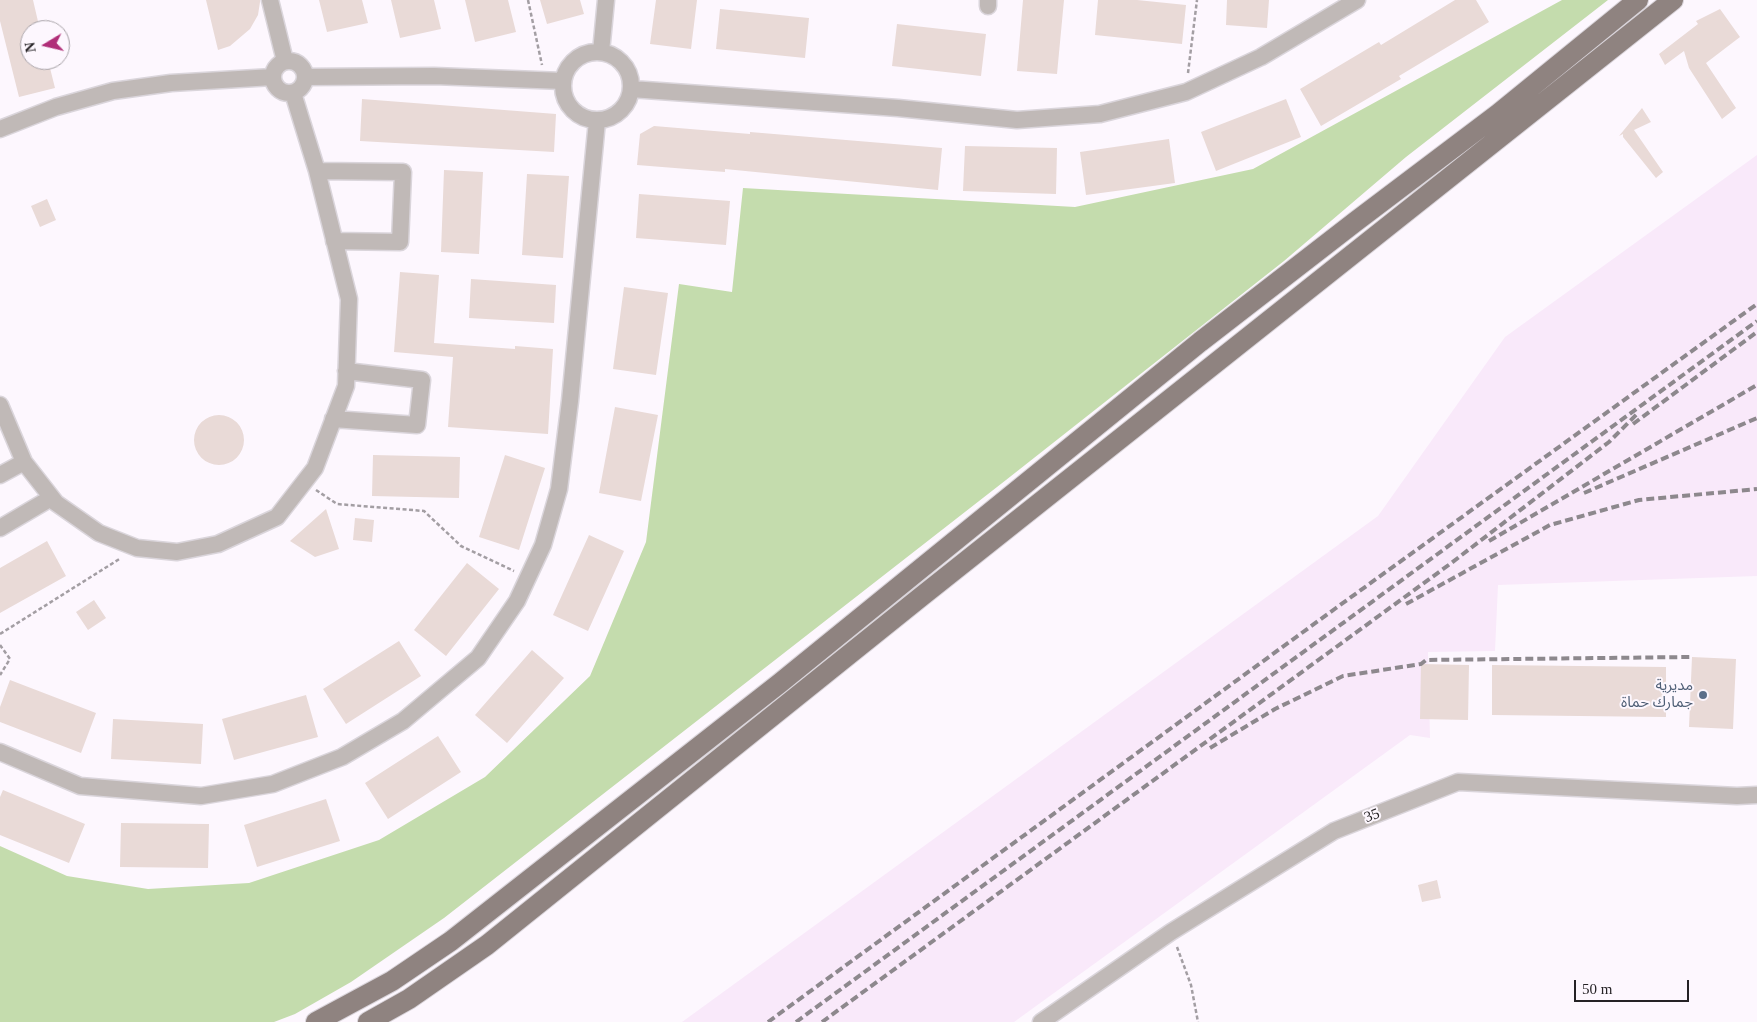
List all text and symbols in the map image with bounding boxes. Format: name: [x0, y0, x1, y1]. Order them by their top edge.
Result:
north arrow: [20, 20, 70, 70]
text: N: [22, 41, 39, 53]
place label: مديرية جمارك حماة: [1621, 677, 1693, 712]
marker: مديرية جمارك حماة: [1697, 689, 1709, 701]
street label: 35: [1362, 805, 1382, 827]
scale bar: [1577, 970, 1692, 1002]
text: 50 m: [1582, 981, 1612, 997]

